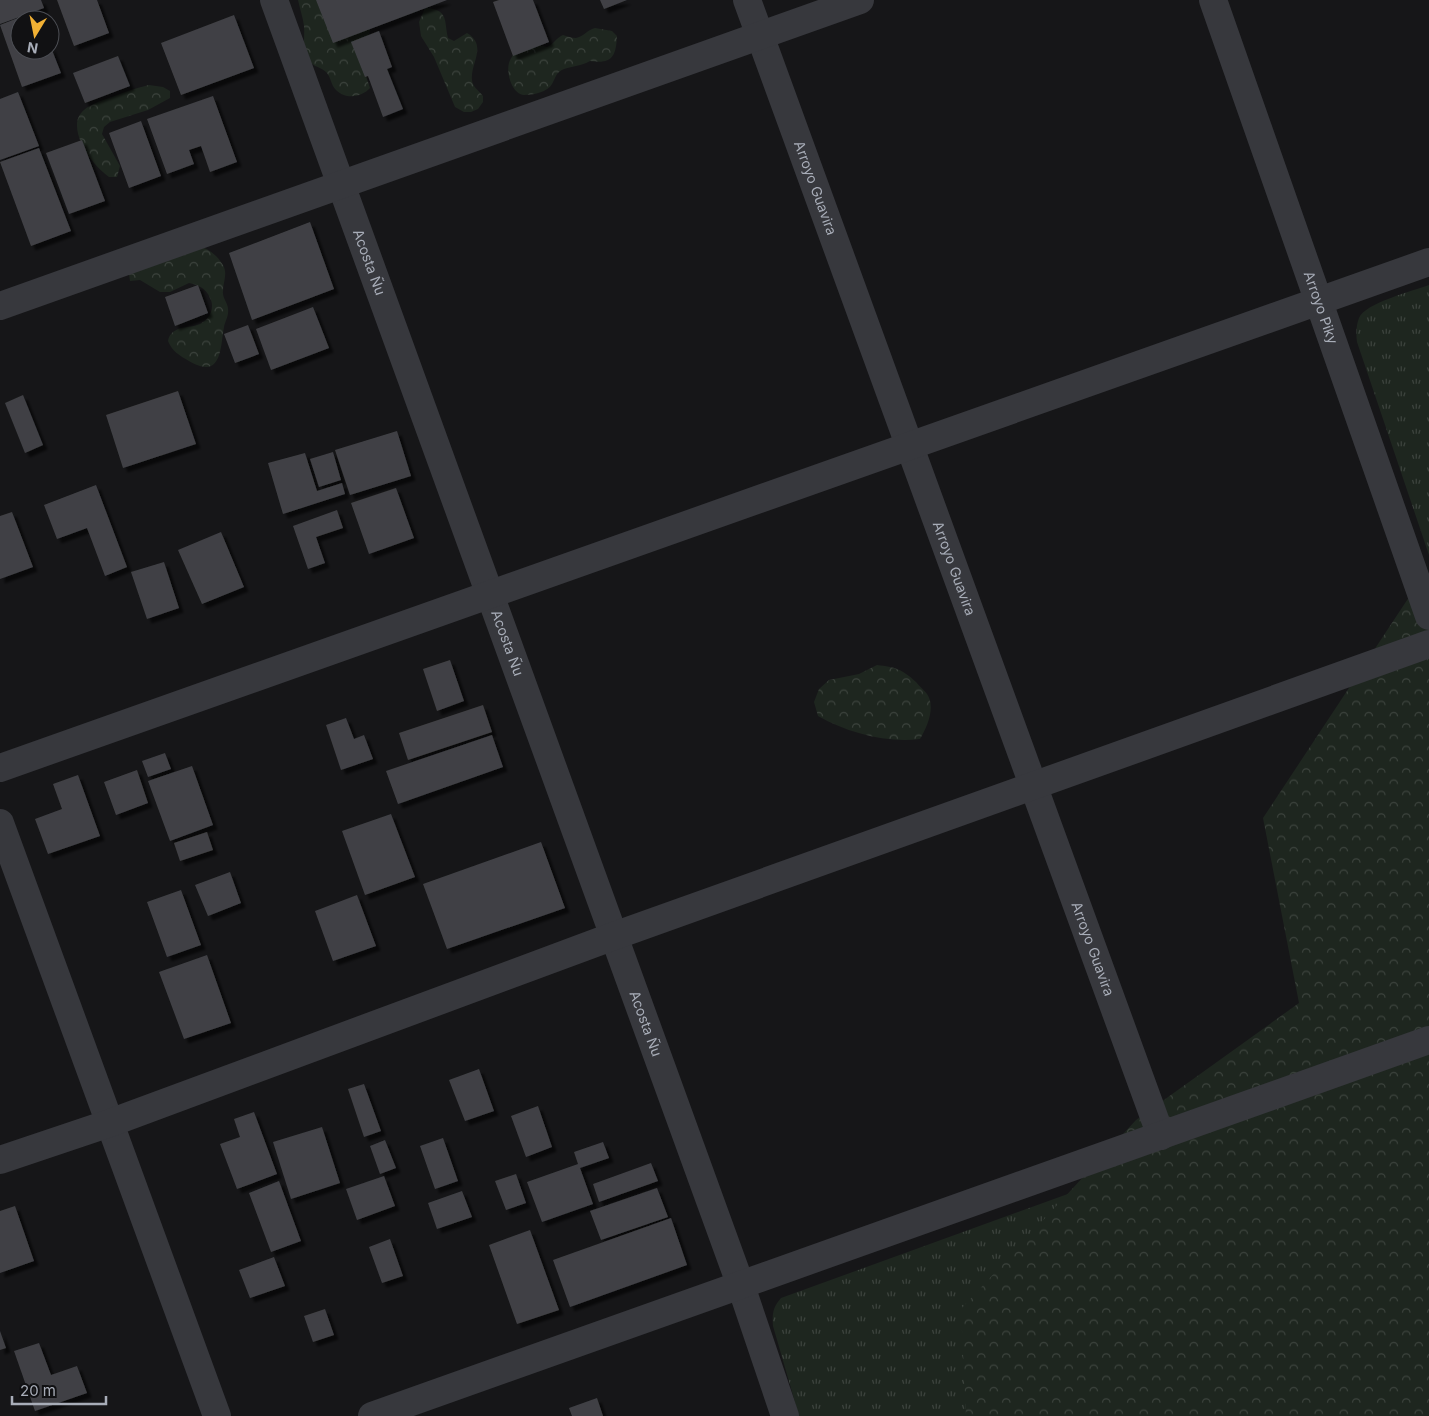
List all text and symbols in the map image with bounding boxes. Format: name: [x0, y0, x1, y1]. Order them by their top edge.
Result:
north arrow: [10, 10, 60, 60]
text: N: [26, 39, 39, 58]
street label: Arroyo Guavira: [791, 138, 841, 237]
street label: Acosta Ñu: [350, 227, 389, 297]
street label: Arroyo Piky: [1301, 269, 1342, 346]
street label: Arroyo Guavira: [930, 519, 980, 618]
street label: Acosta Ñu: [488, 608, 528, 678]
street label: Arroyo Guavira: [1068, 899, 1118, 998]
street label: Acosta Ñu: [626, 988, 666, 1059]
scale bar: [12, 1374, 106, 1406]
text: 20 m: [20, 1381, 56, 1400]

